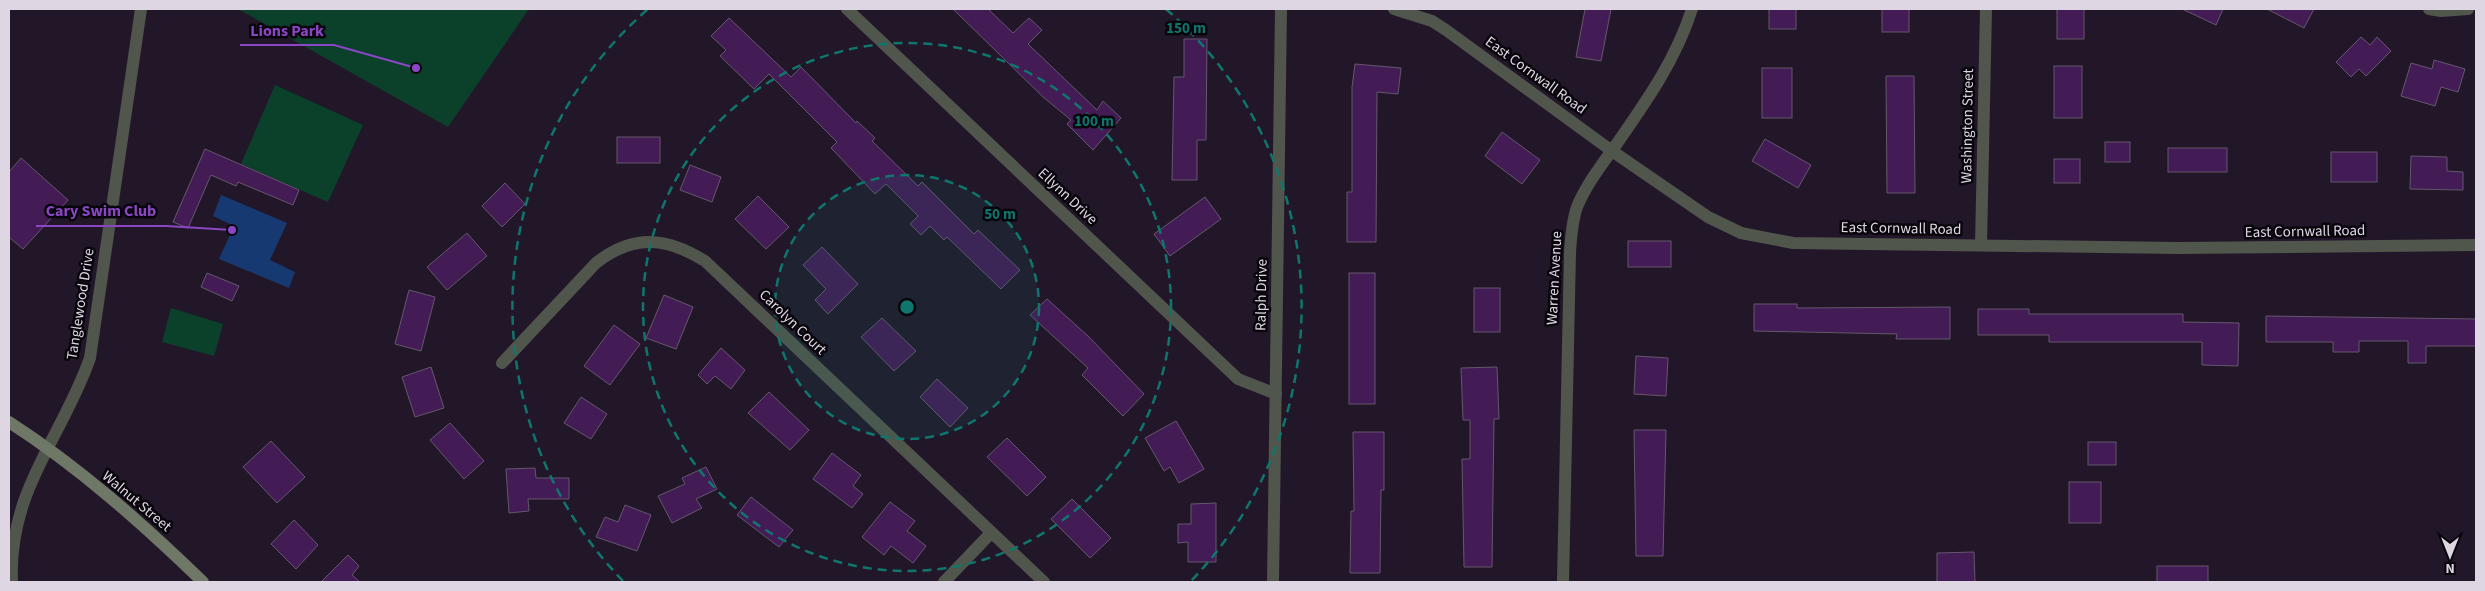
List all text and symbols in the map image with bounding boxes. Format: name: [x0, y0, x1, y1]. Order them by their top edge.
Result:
callout: Lions Park: [240, 14, 334, 45]
text: 150 m: [1166, 18, 1206, 39]
text: Lions Park: [250, 20, 324, 42]
street label: East Cornwall Road: [1481, 31, 1591, 119]
street label: Washington Street: [1956, 68, 1979, 184]
text: 100 m: [1074, 111, 1114, 132]
street label: Ellynn Drive: [1033, 163, 1102, 229]
callout: Cary Swim Club: [36, 195, 166, 226]
text: Cary Swim Club: [46, 200, 156, 222]
text: 50 m: [984, 204, 1016, 225]
street label: East Cornwall Road: [1840, 217, 1962, 240]
street label: East Cornwall Road: [2244, 220, 2366, 243]
street label: Warren Avenue: [1542, 230, 1567, 326]
street label: Tanglewood Drive: [61, 247, 100, 361]
street label: Ralph Drive: [1250, 259, 1273, 331]
street label: Carolyn Court: [754, 285, 831, 360]
centre of rings: [898, 298, 916, 316]
street label: Walnut Street: [97, 466, 176, 537]
north arrow: [2425, 531, 2475, 581]
text: N: [2445, 558, 2455, 578]

